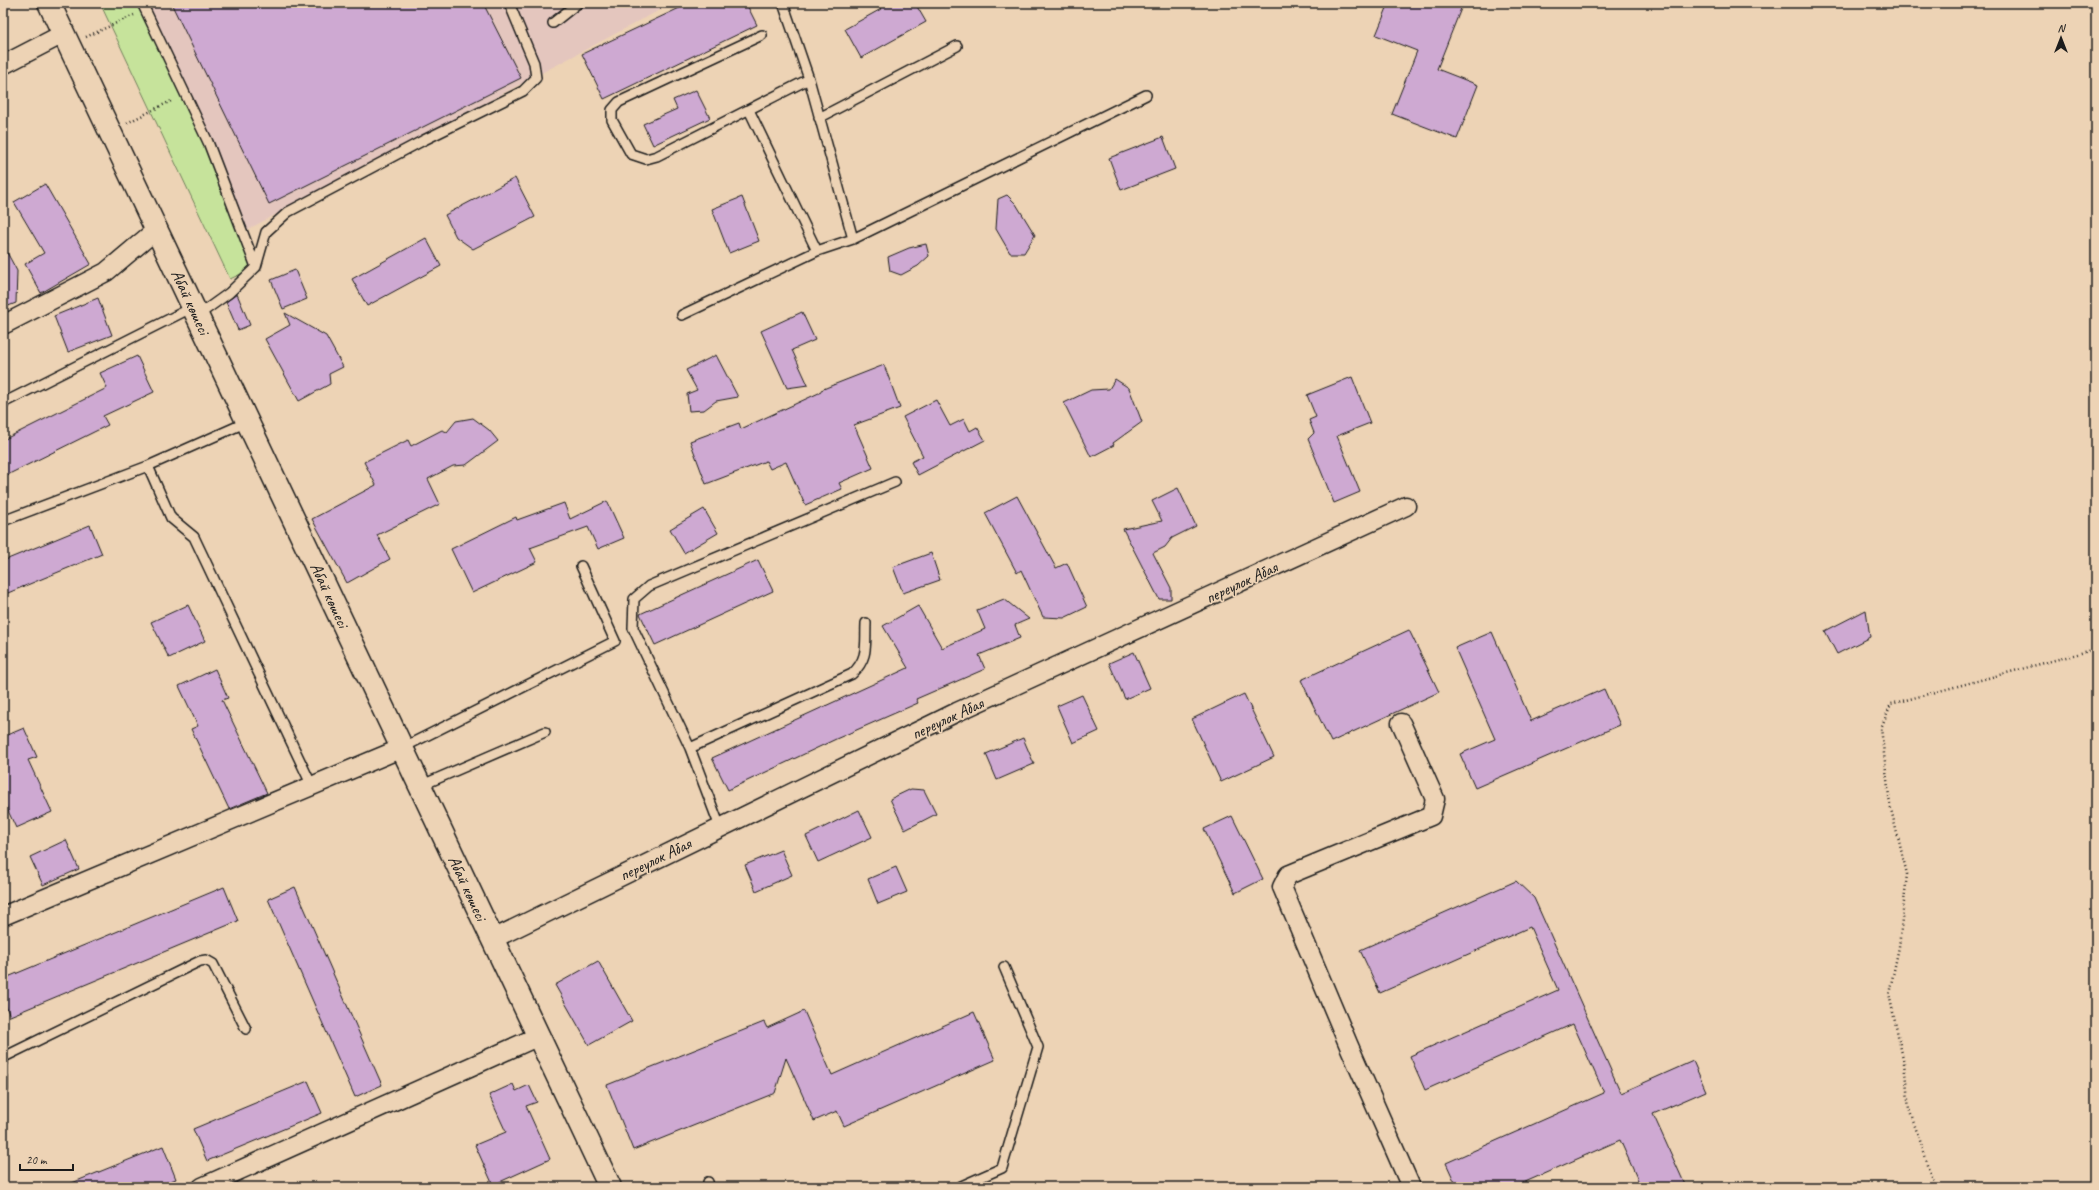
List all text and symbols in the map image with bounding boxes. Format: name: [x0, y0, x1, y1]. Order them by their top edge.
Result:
north arrow: [2041, 18, 2081, 58]
text: N: [2058, 21, 2067, 35]
street label: Абай көшесі: [166, 266, 215, 340]
street label: переулок Абая: [1202, 556, 1282, 608]
street label: Абай көшесі: [305, 559, 354, 633]
street label: переулок Абая: [908, 692, 988, 744]
street label: переулок Абая: [616, 833, 695, 886]
street label: Абай көшесі: [443, 852, 492, 926]
scale bar: [20, 1146, 73, 1172]
text: 20 m: [26, 1152, 48, 1168]

